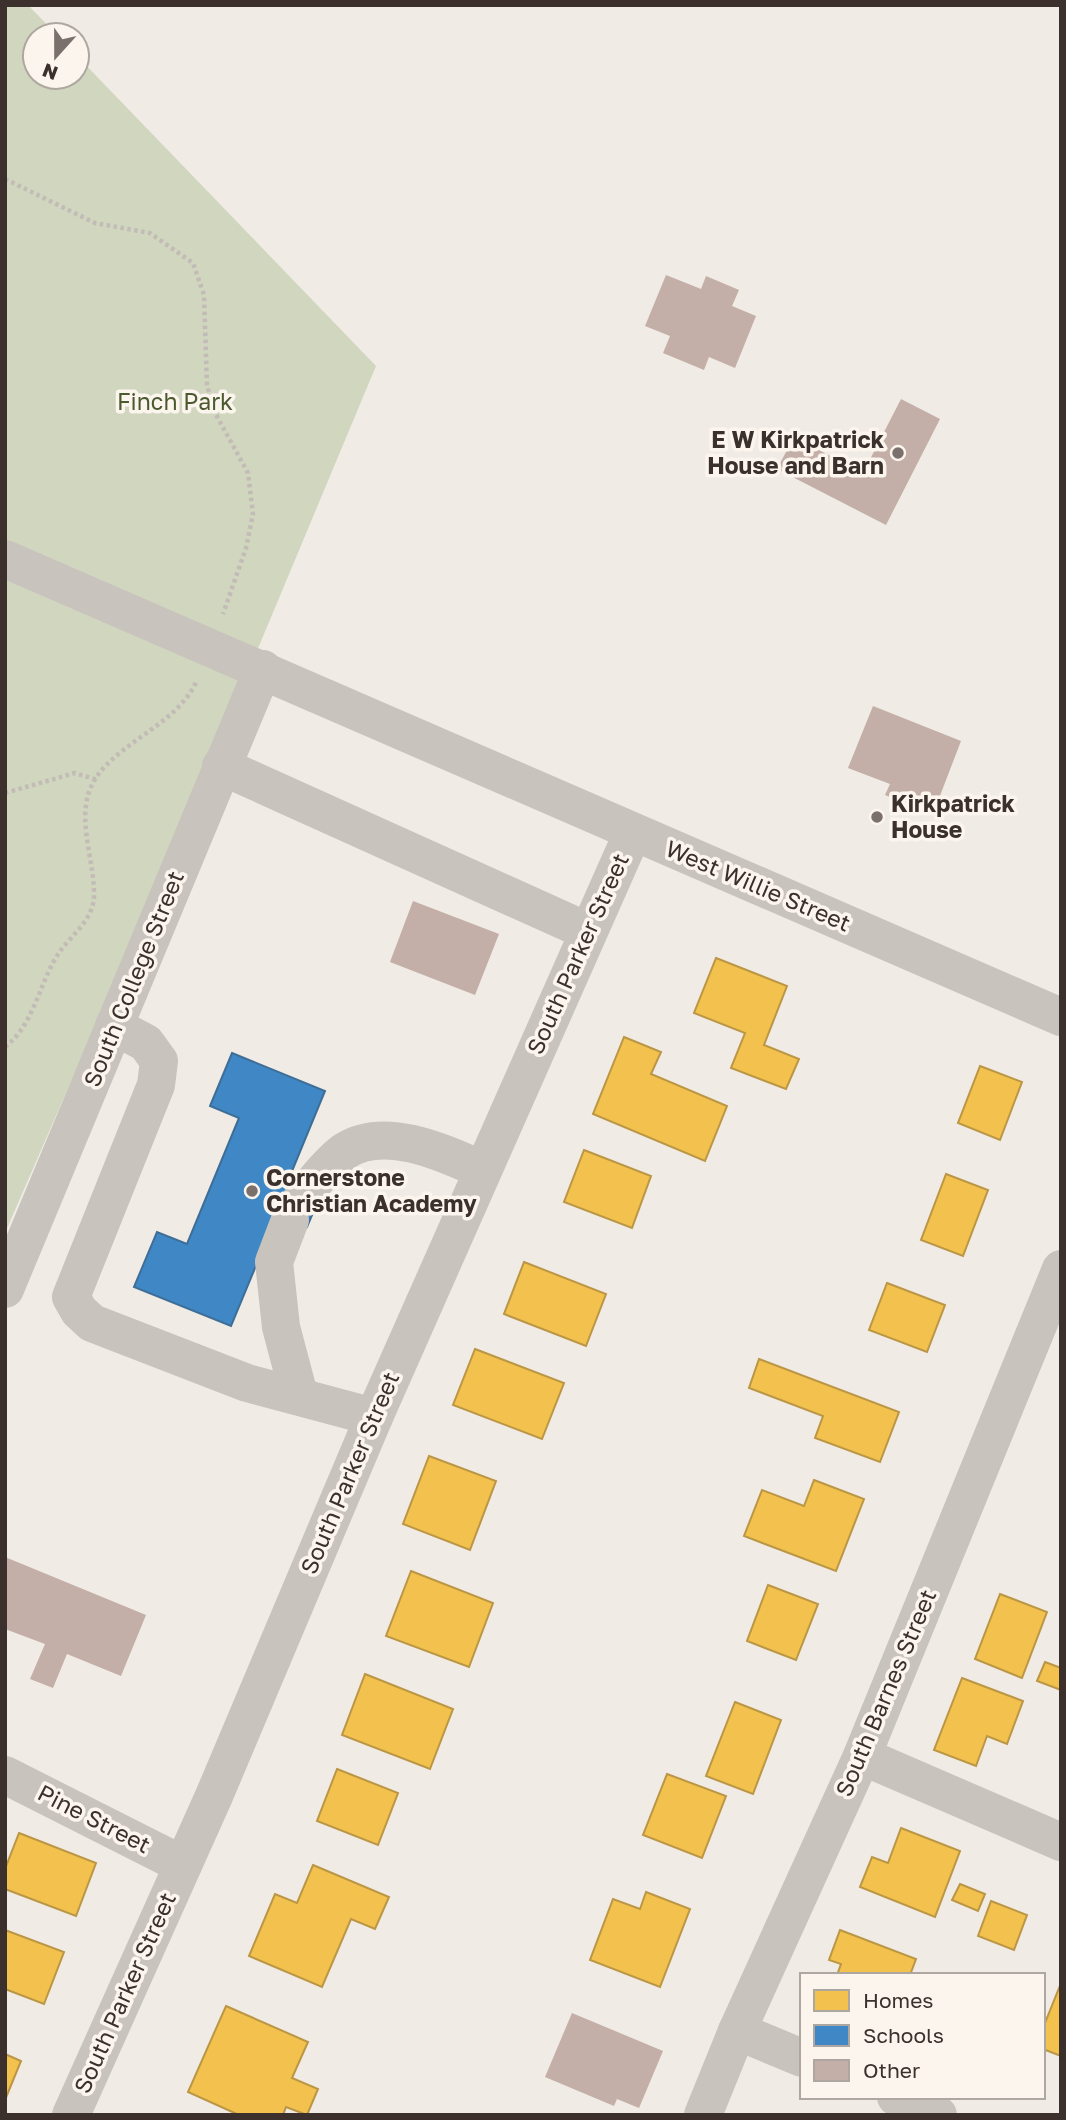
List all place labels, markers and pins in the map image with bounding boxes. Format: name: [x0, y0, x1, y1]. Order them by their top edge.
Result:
place label: E W Kirkpatrick House and Barn: [707, 425, 885, 479]
marker: E W Kirkpatrick House and Barn: [890, 445, 906, 461]
place label: Kirkpatrick House: [891, 789, 1015, 843]
marker: Kirkpatrick House: [869, 809, 885, 825]
place label: Cornerstone Christian Academy: [266, 1163, 477, 1217]
marker: Cornerstone Christian Academy: [244, 1183, 260, 1199]

